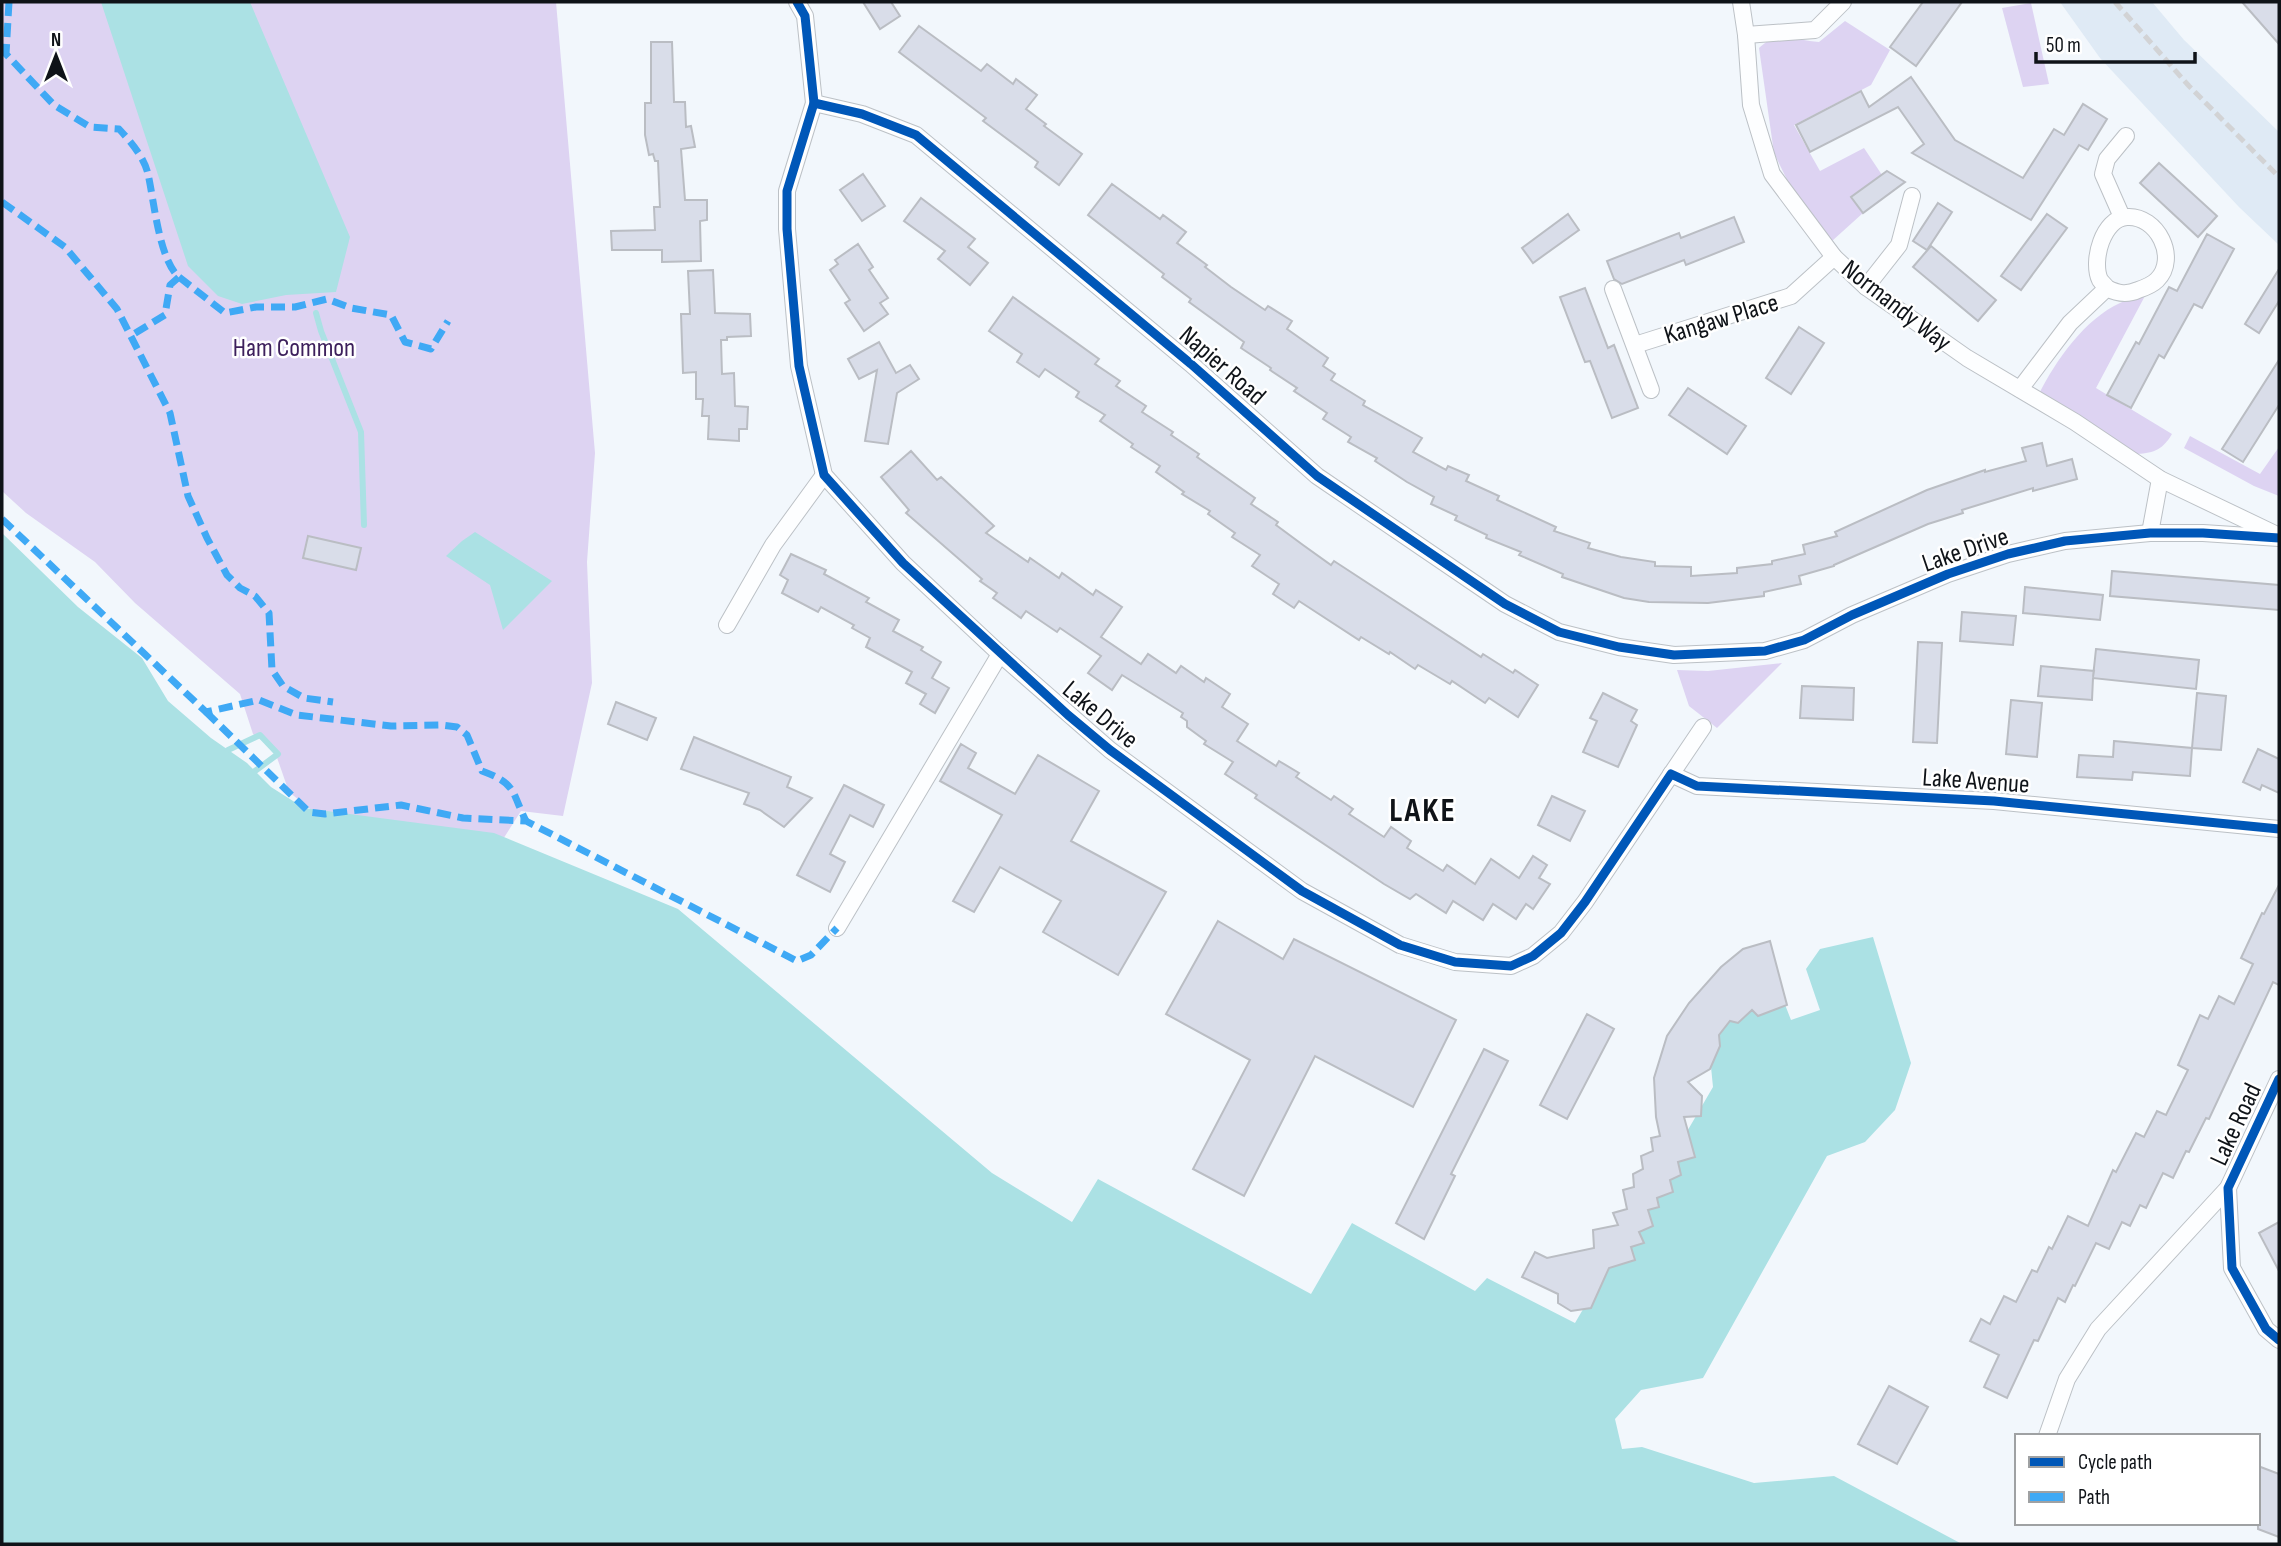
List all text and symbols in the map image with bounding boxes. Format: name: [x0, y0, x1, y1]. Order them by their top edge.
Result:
north arrow: [21, 21, 91, 91]
scale bar: [2036, 21, 2195, 65]
text: N: [51, 29, 61, 52]
text: 50 m: [2046, 33, 2081, 58]
street label: Normandy Way: [1835, 254, 1957, 359]
street label: Kangaw Place: [1660, 287, 1782, 352]
street label: Napier Road: [1173, 320, 1272, 412]
park label: Ham Common: [233, 333, 355, 364]
street label: Lake Drive: [1918, 521, 2013, 580]
street label: Lake Drive: [1056, 675, 1144, 756]
street label: Lake Avenue: [1921, 762, 2031, 801]
district label: LAKE: [1389, 791, 1457, 831]
street label: Lake Road: [2204, 1079, 2269, 1171]
legend: [2015, 1434, 2260, 1525]
text: Cycle path: [2078, 1450, 2152, 1475]
text: Path: [2078, 1485, 2110, 1510]

